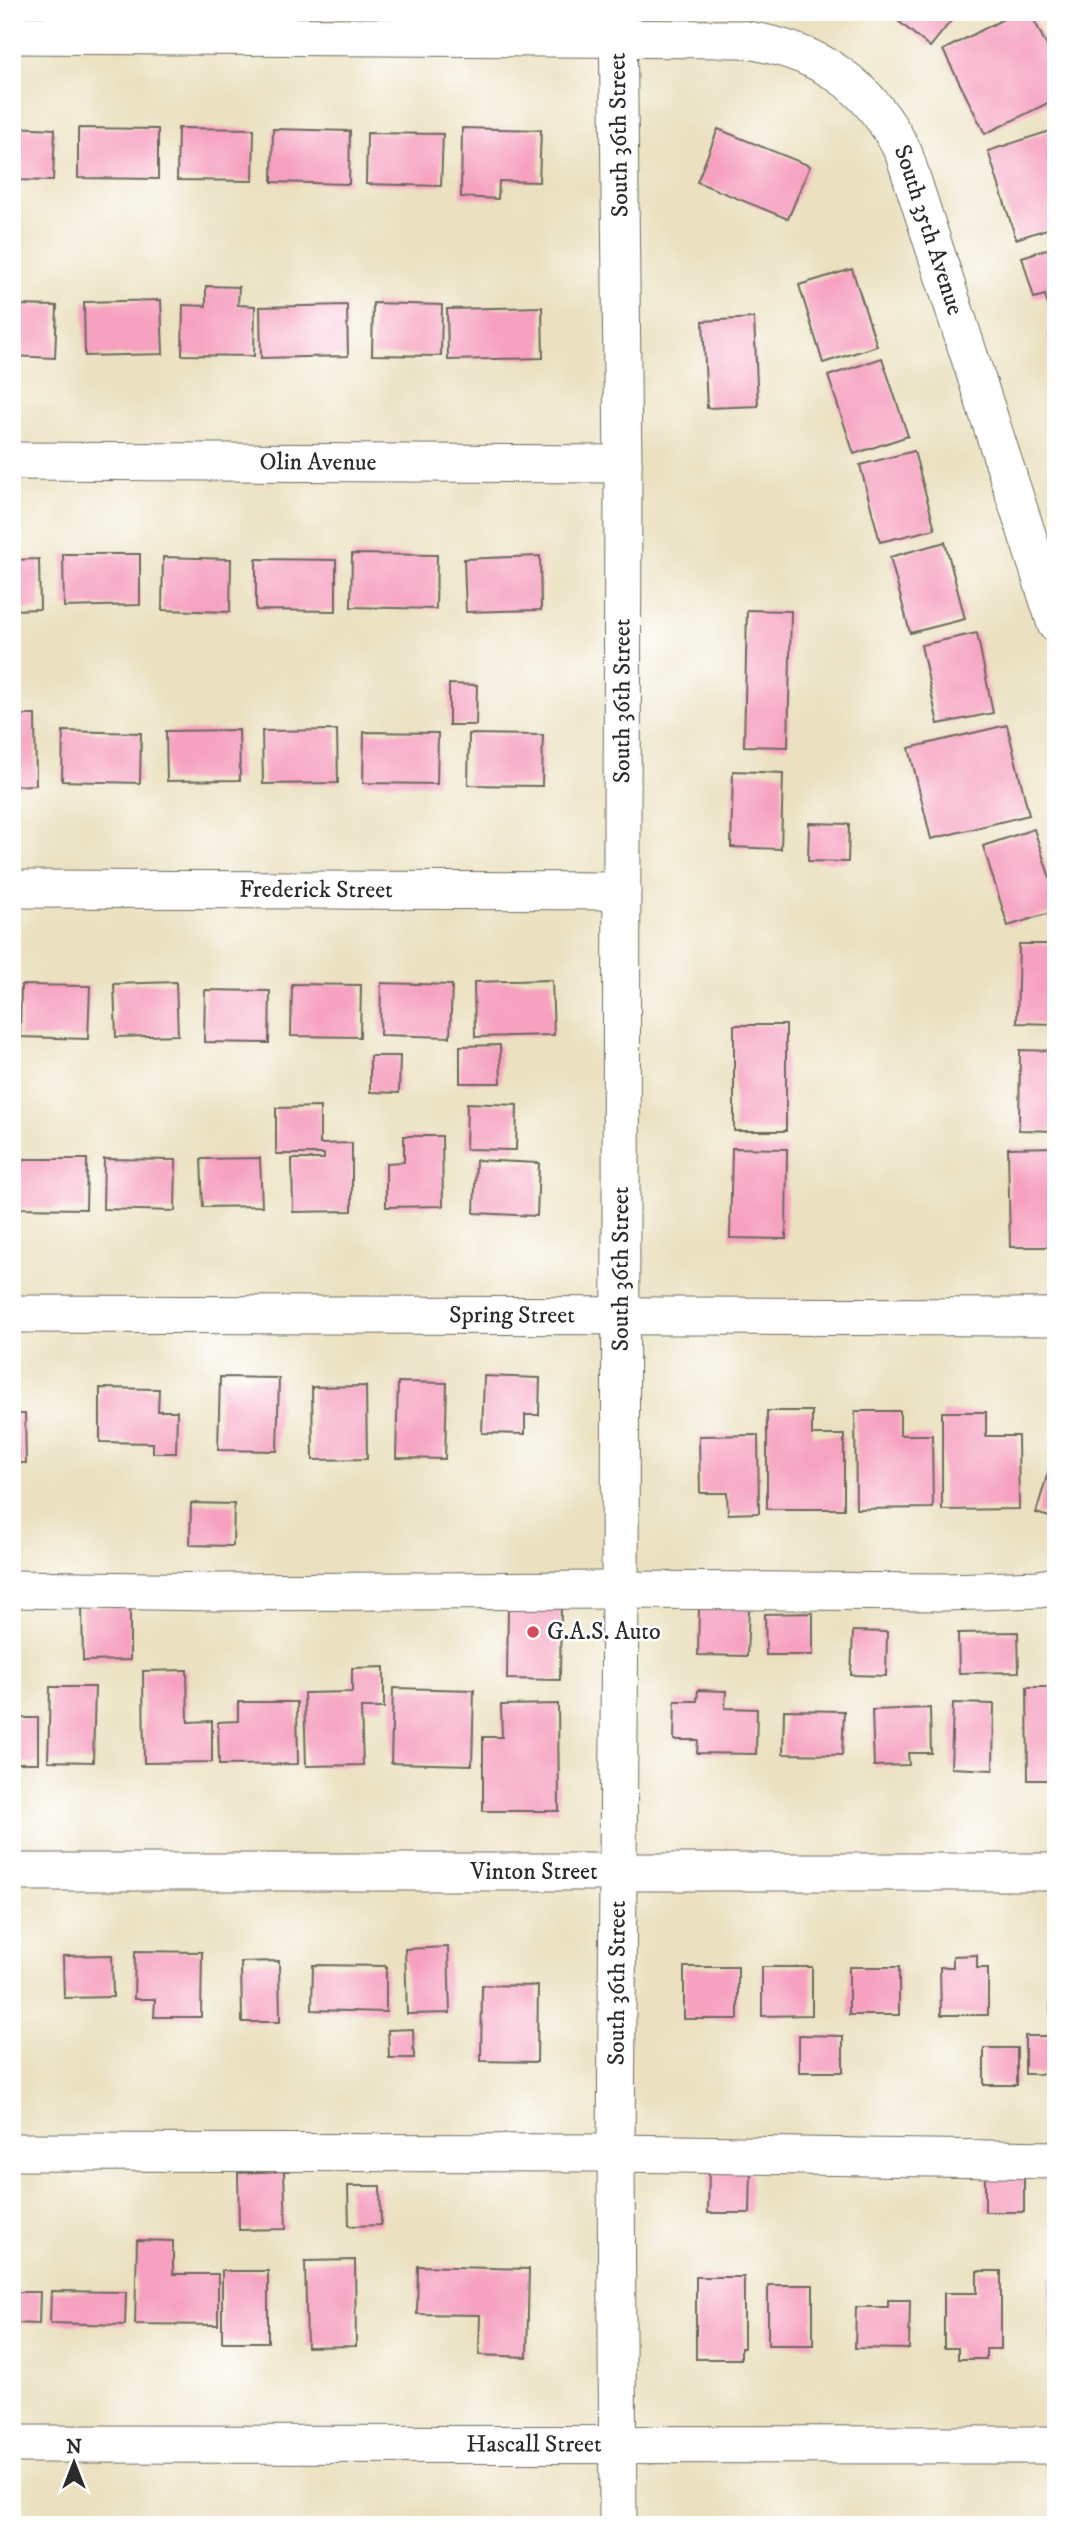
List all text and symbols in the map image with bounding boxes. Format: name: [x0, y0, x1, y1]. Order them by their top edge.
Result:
street label: South 36th Street: [603, 52, 635, 218]
street label: South 35th Avenue: [887, 140, 970, 319]
street label: Olin Avenue: [259, 447, 377, 478]
street label: South 36th Street: [607, 618, 638, 784]
street label: Frederick Street: [239, 875, 393, 905]
street label: South 36th Street: [606, 1186, 636, 1352]
street label: Spring Street: [449, 1300, 575, 1331]
place label: G.A.S. Auto: [547, 1617, 661, 1647]
marker: G.A.S. Auto: [525, 1624, 541, 1640]
street label: Vinton Street: [469, 1857, 598, 1887]
street label: South 36th Street: [602, 1900, 633, 2066]
north arrow: [38, 2428, 108, 2498]
street label: Hascall Street: [466, 2429, 602, 2460]
text: N: [66, 2436, 82, 2459]

